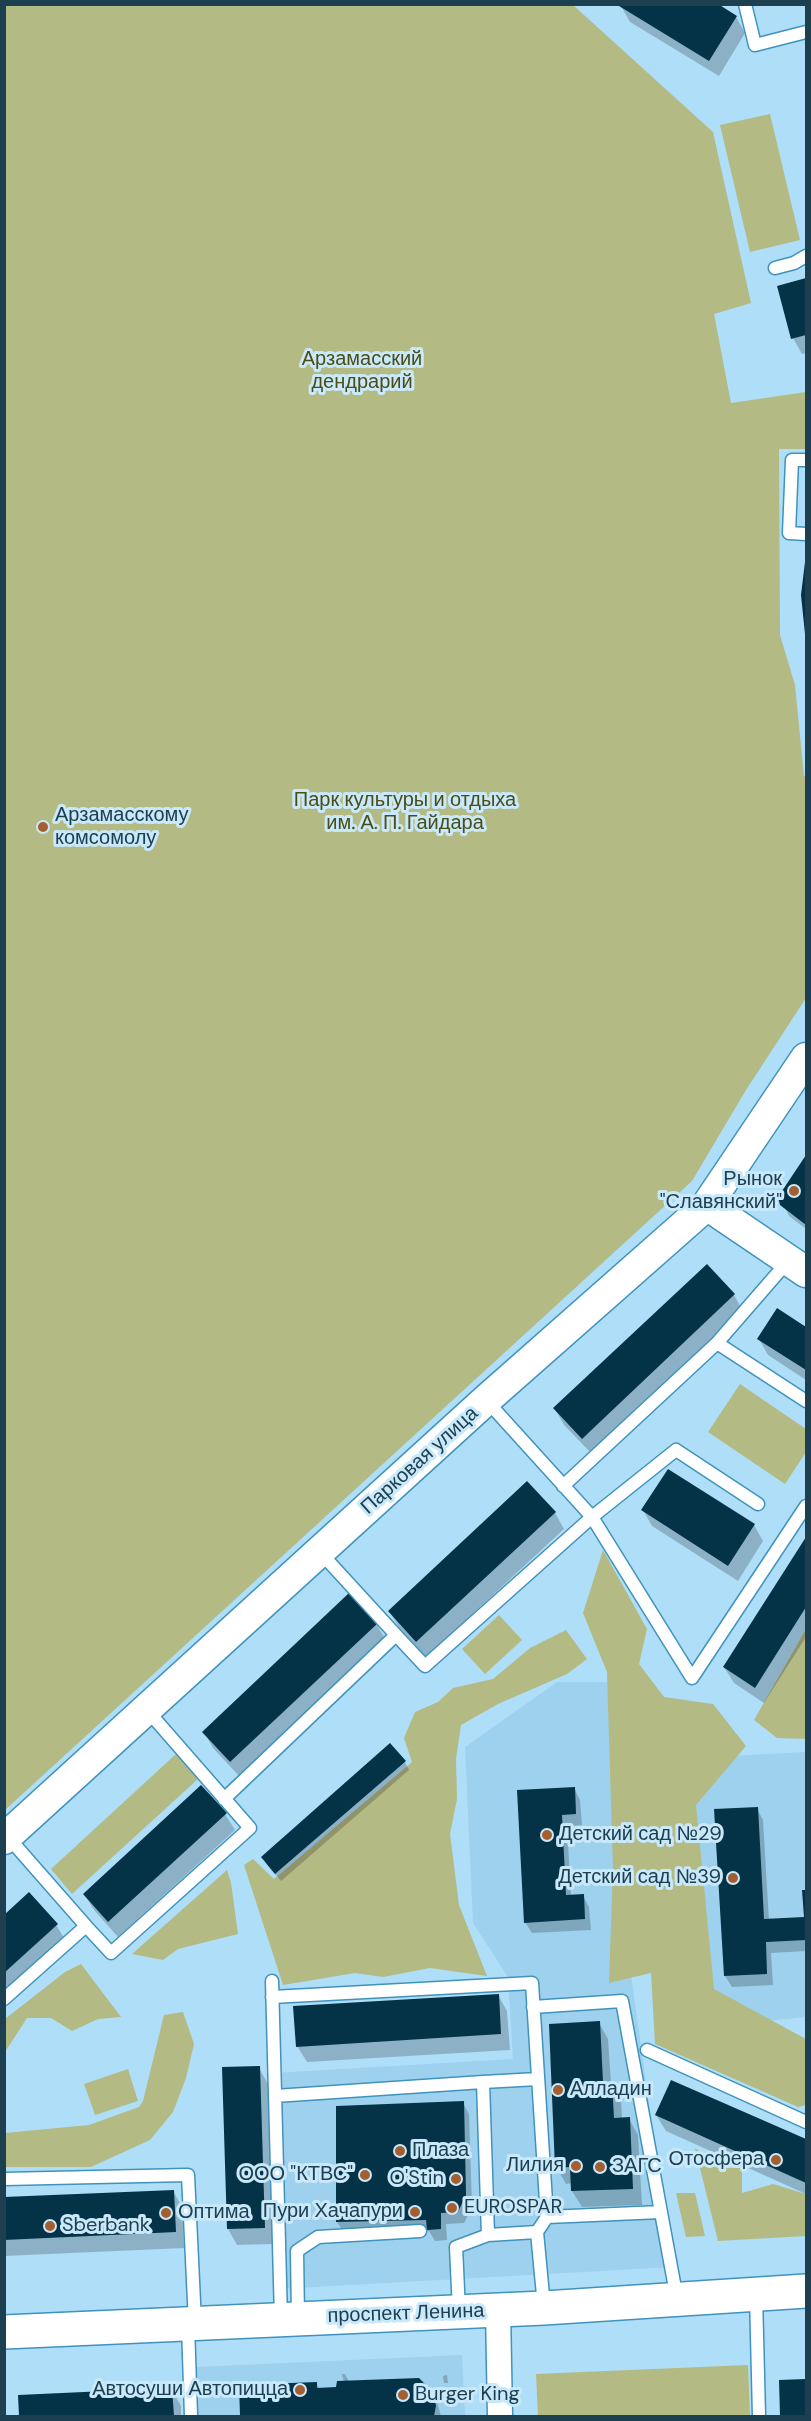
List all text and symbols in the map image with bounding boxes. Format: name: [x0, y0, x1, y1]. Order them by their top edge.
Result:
park label: Арзамасский дендрарий: [302, 348, 422, 395]
park label: Парк культуры и отдыха им. А. П. Гайдара: [294, 789, 516, 836]
place label: Арзамасскому комсомолу: [55, 804, 188, 851]
marker: Арзамасскому комсомолу: [36, 820, 50, 834]
place label: Рынок "Славянский": [660, 1168, 782, 1215]
marker: Рынок "Славянский": [787, 1184, 801, 1198]
street label: Парковая улица: [356, 1402, 484, 1520]
place label: Детский сад №29: [559, 1823, 722, 1847]
marker: Детский сад №29: [540, 1828, 554, 1842]
place label: Детский сад №39: [558, 1866, 721, 1890]
marker: Детский сад №39: [726, 1871, 740, 1885]
place label: Алладин: [570, 2078, 652, 2102]
marker: Алладин: [551, 2083, 565, 2097]
place label: Плаза: [412, 2139, 469, 2163]
marker: Плаза: [393, 2144, 407, 2158]
place label: Отосфера: [669, 2148, 764, 2172]
marker: Отосфера: [769, 2153, 783, 2167]
place label: Лилия: [506, 2154, 564, 2178]
place label: ЗАГС: [612, 2155, 662, 2179]
marker: Лилия: [569, 2159, 583, 2173]
marker: ЗАГС: [593, 2160, 607, 2174]
place label: ООО "КТВС": [238, 2163, 353, 2187]
place label: O'Stin: [390, 2167, 444, 2191]
marker: ООО "КТВС": [358, 2168, 372, 2182]
marker: O'Stin: [449, 2172, 463, 2186]
place label: EUROSPAR: [464, 2196, 562, 2220]
place label: Пури Хачапури: [263, 2200, 403, 2224]
place label: Оптима: [178, 2201, 250, 2225]
marker: EUROSPAR: [445, 2201, 459, 2215]
marker: Пури Хачапури: [408, 2205, 422, 2219]
marker: Оптима: [159, 2206, 173, 2220]
place label: Sberbank: [62, 2214, 150, 2238]
marker: Sberbank: [43, 2219, 57, 2233]
street label: проспект Ленина: [327, 2299, 485, 2329]
place label: Автосуши Автопицца: [92, 2378, 288, 2402]
marker: Автосуши Автопицца: [293, 2383, 307, 2397]
place label: Burger King: [415, 2383, 520, 2407]
marker: Burger King: [396, 2388, 410, 2402]

